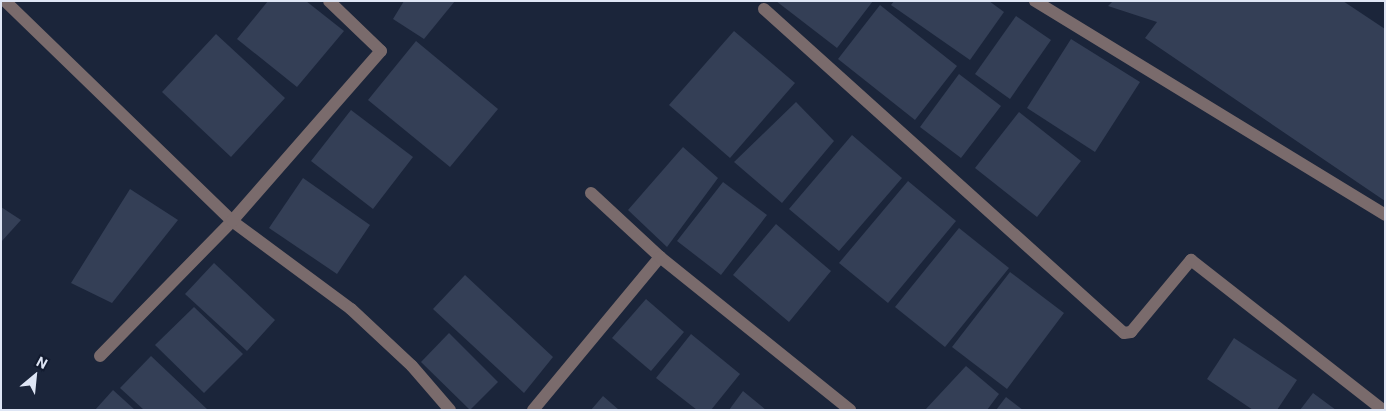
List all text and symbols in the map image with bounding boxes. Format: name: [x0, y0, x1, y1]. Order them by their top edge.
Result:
north arrow: [10, 351, 60, 401]
text: N: [34, 353, 50, 372]

